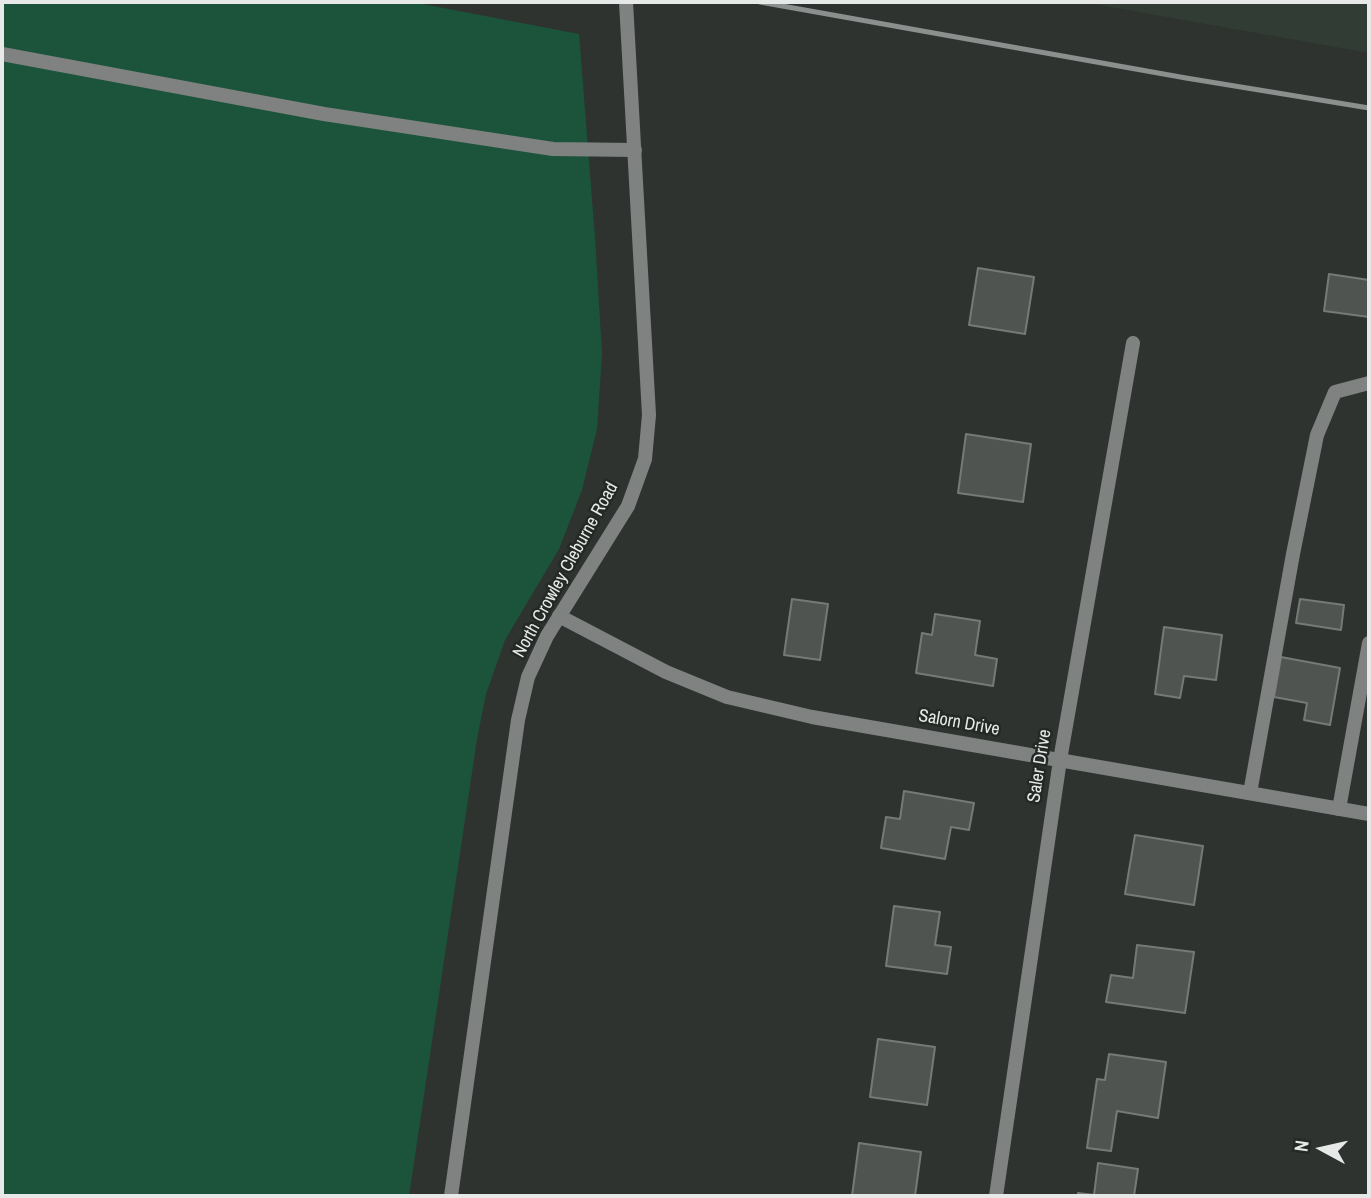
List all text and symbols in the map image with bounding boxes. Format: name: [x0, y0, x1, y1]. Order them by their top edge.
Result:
street label: North Crowley Cleburne Road: [509, 479, 623, 661]
street label: Salorn Drive: [917, 705, 1001, 741]
street label: Saler Drive: [1024, 728, 1056, 804]
north arrow: [1287, 1114, 1357, 1184]
text: N: [1288, 1139, 1315, 1153]

